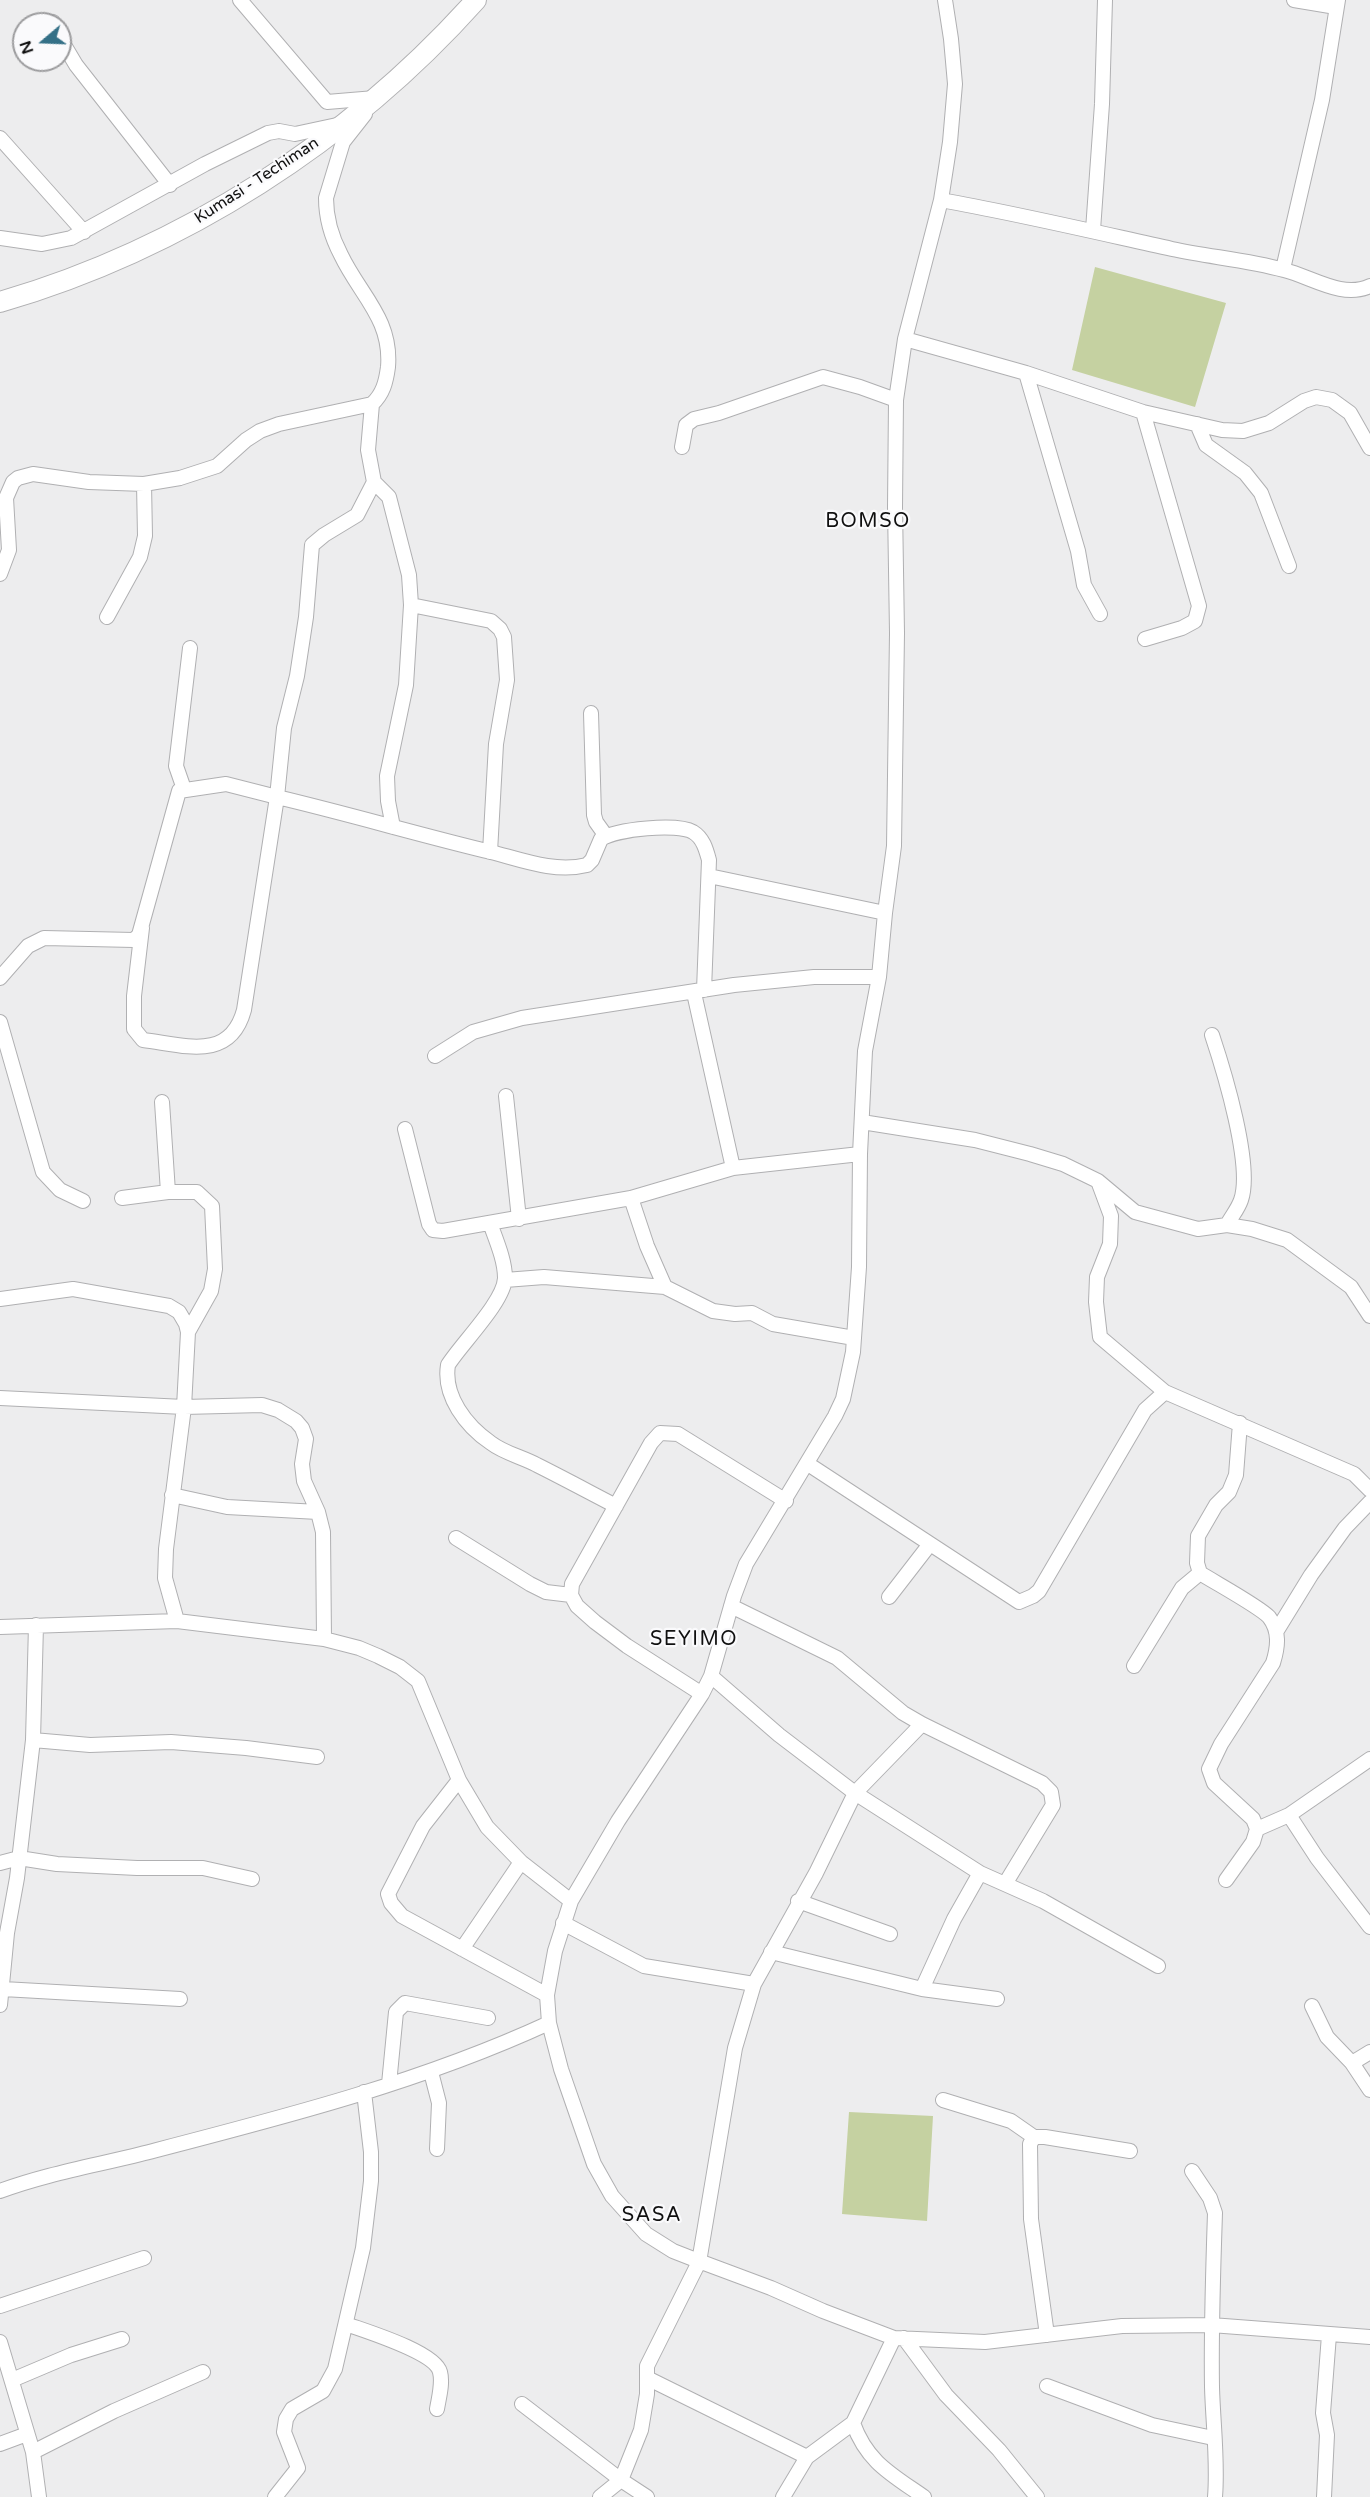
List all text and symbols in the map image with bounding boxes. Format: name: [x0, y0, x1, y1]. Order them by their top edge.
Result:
north arrow: [12, 12, 72, 72]
text: N: [15, 38, 38, 57]
street label: Kumasi - Techiman: [191, 134, 323, 228]
district label: BOMSO: [825, 510, 911, 534]
district label: SEYIMO: [650, 1628, 738, 1652]
district label: SASA: [622, 2204, 682, 2228]

